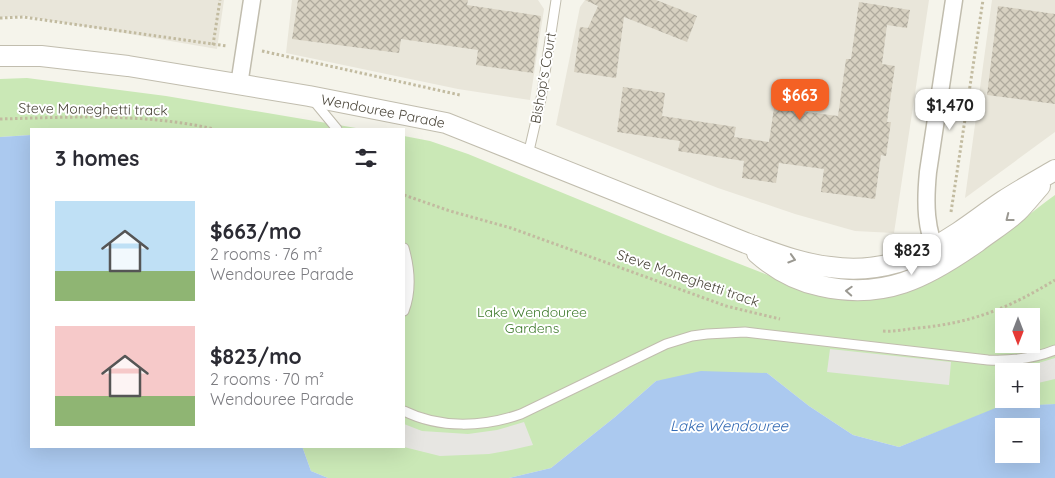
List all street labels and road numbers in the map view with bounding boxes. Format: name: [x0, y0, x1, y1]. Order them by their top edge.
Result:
street label: Bishop's Court: [526, 31, 560, 125]
street label: Wendouree Parade: [320, 90, 447, 132]
street label: Steve Moneghetti track: [18, 99, 168, 119]
street label: Steve Moneghetti track: [614, 245, 762, 311]

